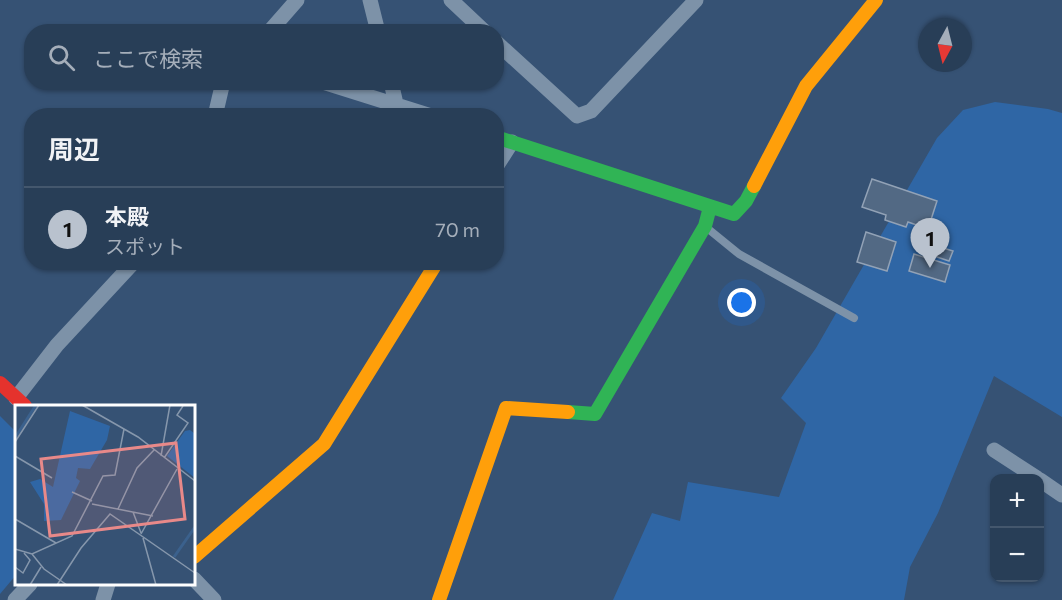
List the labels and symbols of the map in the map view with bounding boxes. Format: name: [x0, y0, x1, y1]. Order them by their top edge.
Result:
north arrow: [918, 18, 972, 72]
pin: 1: [910, 218, 950, 268]
your location: [727, 288, 756, 317]
inset map: [15, 405, 195, 585]

